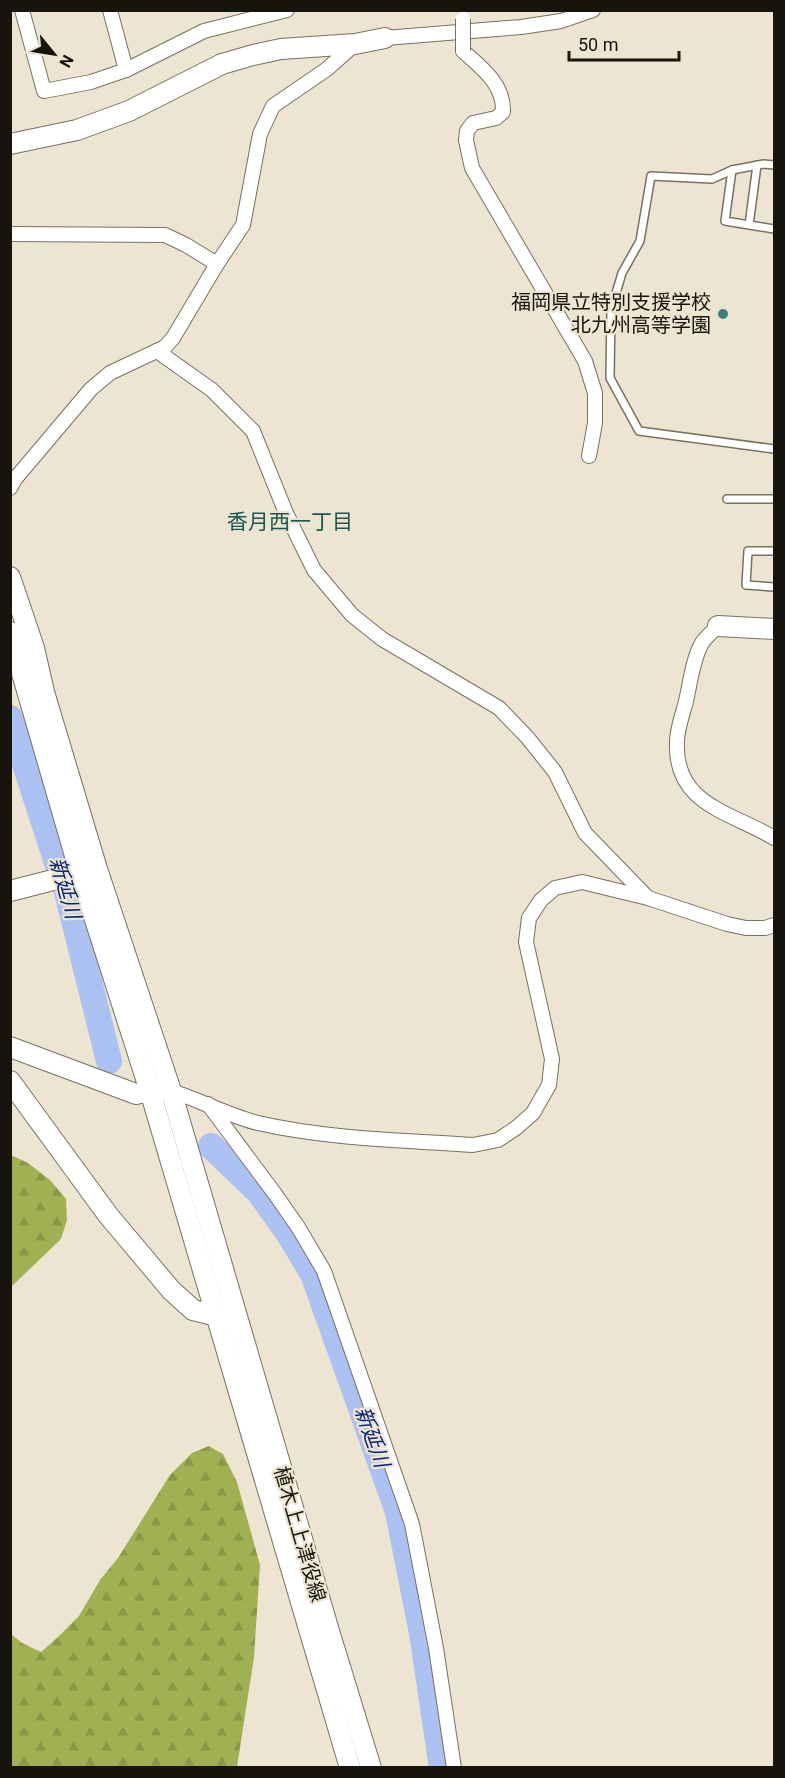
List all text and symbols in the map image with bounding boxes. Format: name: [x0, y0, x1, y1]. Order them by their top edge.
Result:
north arrow: [24, 24, 84, 84]
scale bar: [569, 24, 678, 62]
text: 50 m: [578, 34, 618, 55]
text: N: [56, 52, 78, 71]
place label: 福岡県立特別支援学校 北九州高等学園: [511, 290, 711, 337]
marker: 福岡県立特別支援学校 北九州高等学園: [716, 307, 730, 321]
district label: 香月西一丁目: [227, 510, 353, 534]
water label: 新延川: [45, 854, 86, 924]
water label: 新延川: [350, 1403, 395, 1473]
street label: 植木上上津役線: [269, 1463, 331, 1605]

